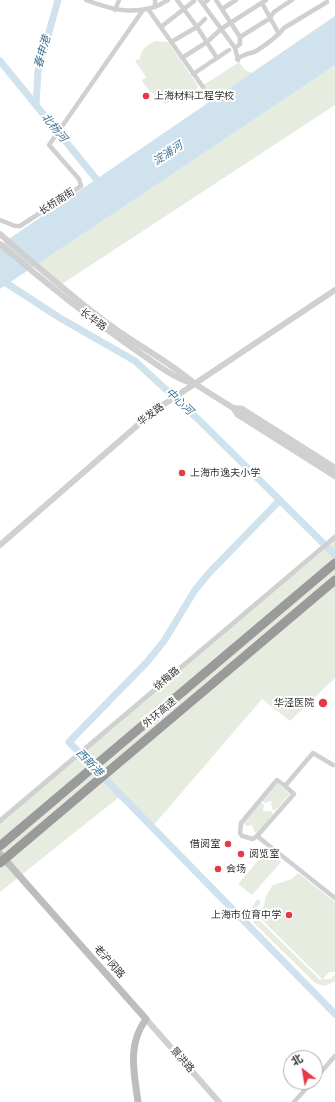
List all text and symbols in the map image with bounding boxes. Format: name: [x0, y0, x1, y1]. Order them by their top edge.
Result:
water label: 春申港: [32, 34, 54, 70]
place label: 上海材料工程学校: [154, 90, 234, 102]
marker: 上海材料工程学校: [141, 91, 151, 101]
water label: 北杨河: [38, 111, 70, 145]
water label: 淀浦河: [151, 139, 185, 169]
street label: 长桥南街: [37, 186, 77, 218]
street label: 长华路: [77, 306, 109, 334]
water label: 中心河: [162, 386, 196, 418]
street label: 华发路: [135, 401, 167, 429]
place label: 上海市逸夫小学: [190, 467, 260, 479]
marker: 上海市逸夫小学: [177, 468, 187, 478]
street label: 徐梅路: [152, 665, 182, 693]
street label: 外环高速: [141, 696, 179, 730]
place label: 华泾医院: [274, 697, 314, 709]
marker: 华泾医院: [317, 697, 329, 709]
water label: 西新港: [73, 747, 105, 779]
place label: 借阅室: [190, 838, 220, 850]
marker: 借阅室: [223, 839, 233, 849]
place label: 阅览室: [249, 848, 279, 860]
marker: 阅览室: [236, 849, 246, 859]
place label: 会场: [226, 863, 246, 875]
marker: 会场: [213, 864, 223, 874]
place label: 上海市位育中学: [211, 909, 281, 921]
marker: 上海市位育中学: [284, 910, 294, 920]
street label: 老沪闵路: [91, 943, 127, 981]
street label: 景洪路: [168, 1045, 196, 1075]
north arrow: [283, 1050, 323, 1090]
text: 北: [289, 1052, 305, 1069]

